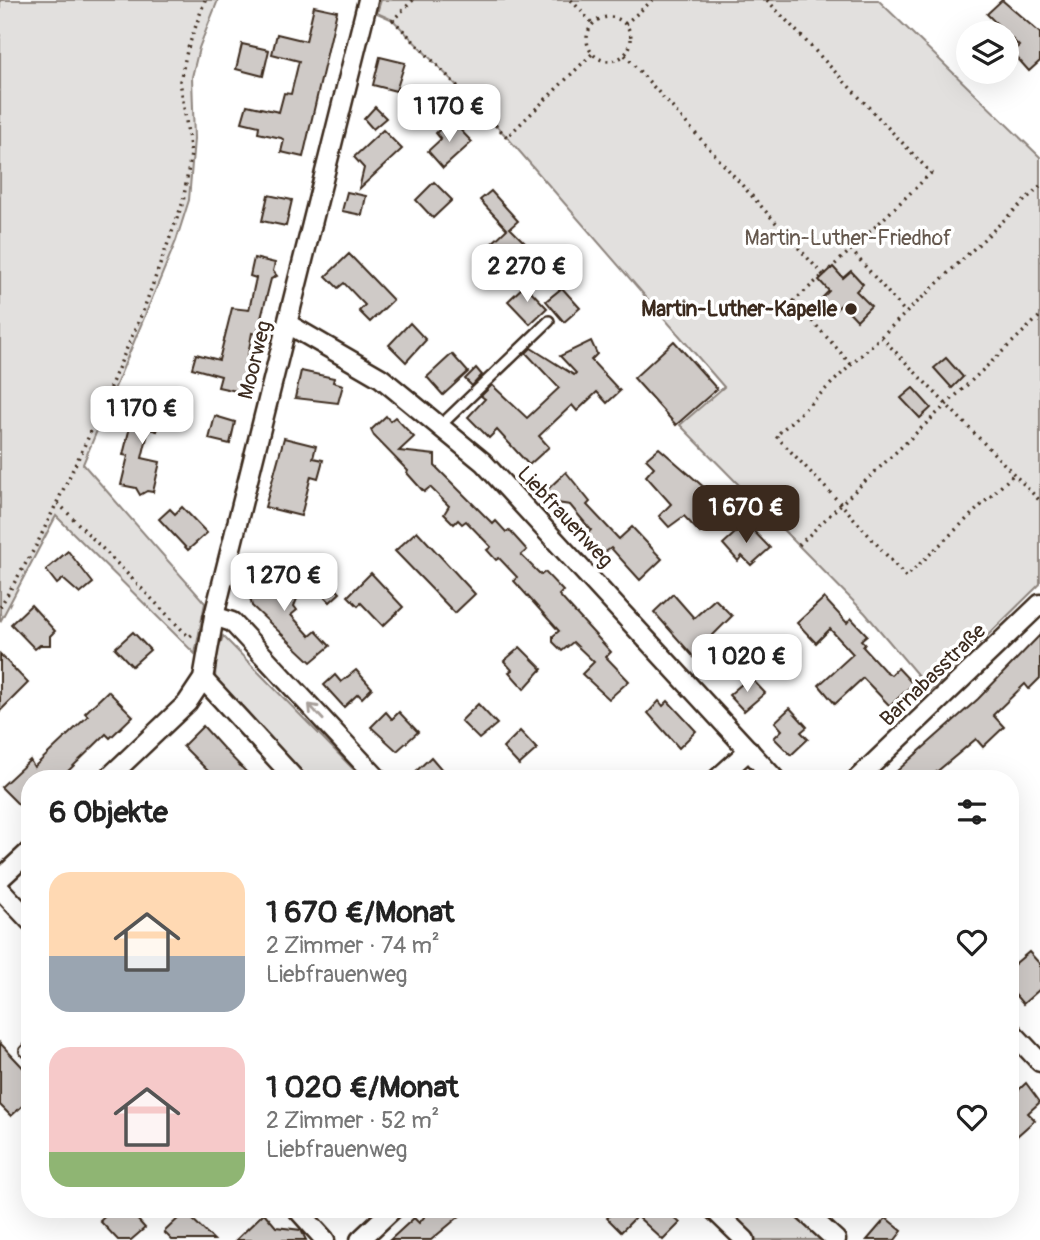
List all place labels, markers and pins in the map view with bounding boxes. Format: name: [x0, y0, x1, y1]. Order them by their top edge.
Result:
pin: 1 170 €: [384, 85, 514, 144]
pin: 2 270 €: [462, 244, 592, 304]
place label: Martin-Luther-Kapelle: [641, 296, 838, 323]
marker: Martin-Luther-Kapelle: [843, 301, 859, 317]
pin: 1 170 €: [77, 386, 207, 446]
pin: 1 670 €: [681, 486, 811, 545]
pin: 1 270 €: [219, 554, 349, 613]
pin: 1 020 €: [682, 634, 812, 694]

